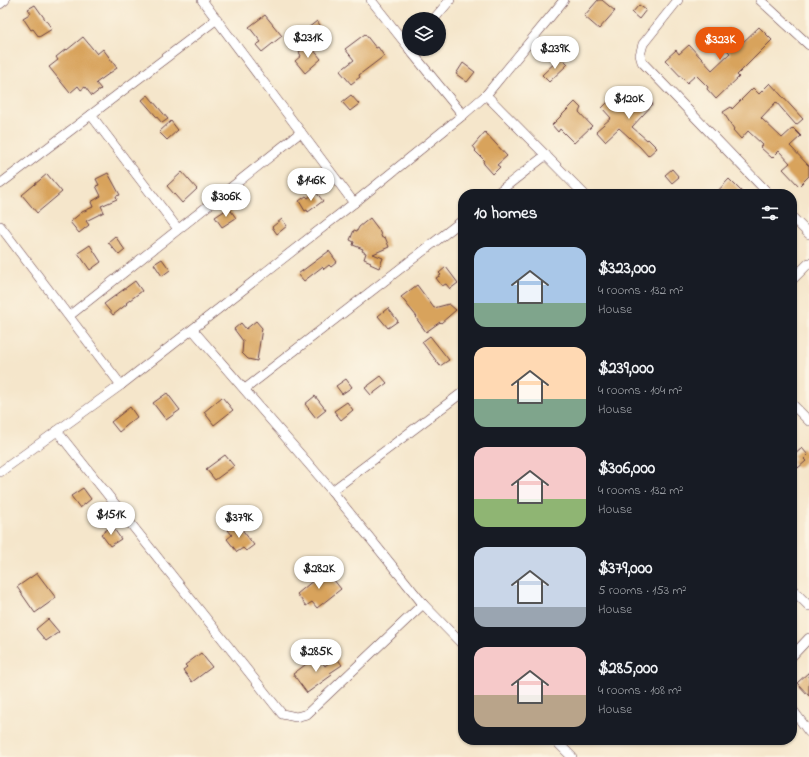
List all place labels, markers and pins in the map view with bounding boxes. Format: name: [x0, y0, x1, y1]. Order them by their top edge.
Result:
pin: $231K: [280, 25, 336, 59]
pin: $323K: [692, 27, 748, 61]
pin: $239K: [527, 36, 583, 70]
pin: $120K: [601, 86, 657, 120]
pin: $146K: [283, 168, 339, 202]
pin: $306K: [198, 184, 254, 218]
pin: $151K: [83, 502, 139, 536]
pin: $379K: [211, 505, 267, 539]
pin: $282K: [291, 556, 347, 590]
pin: $285K: [288, 639, 344, 673]

